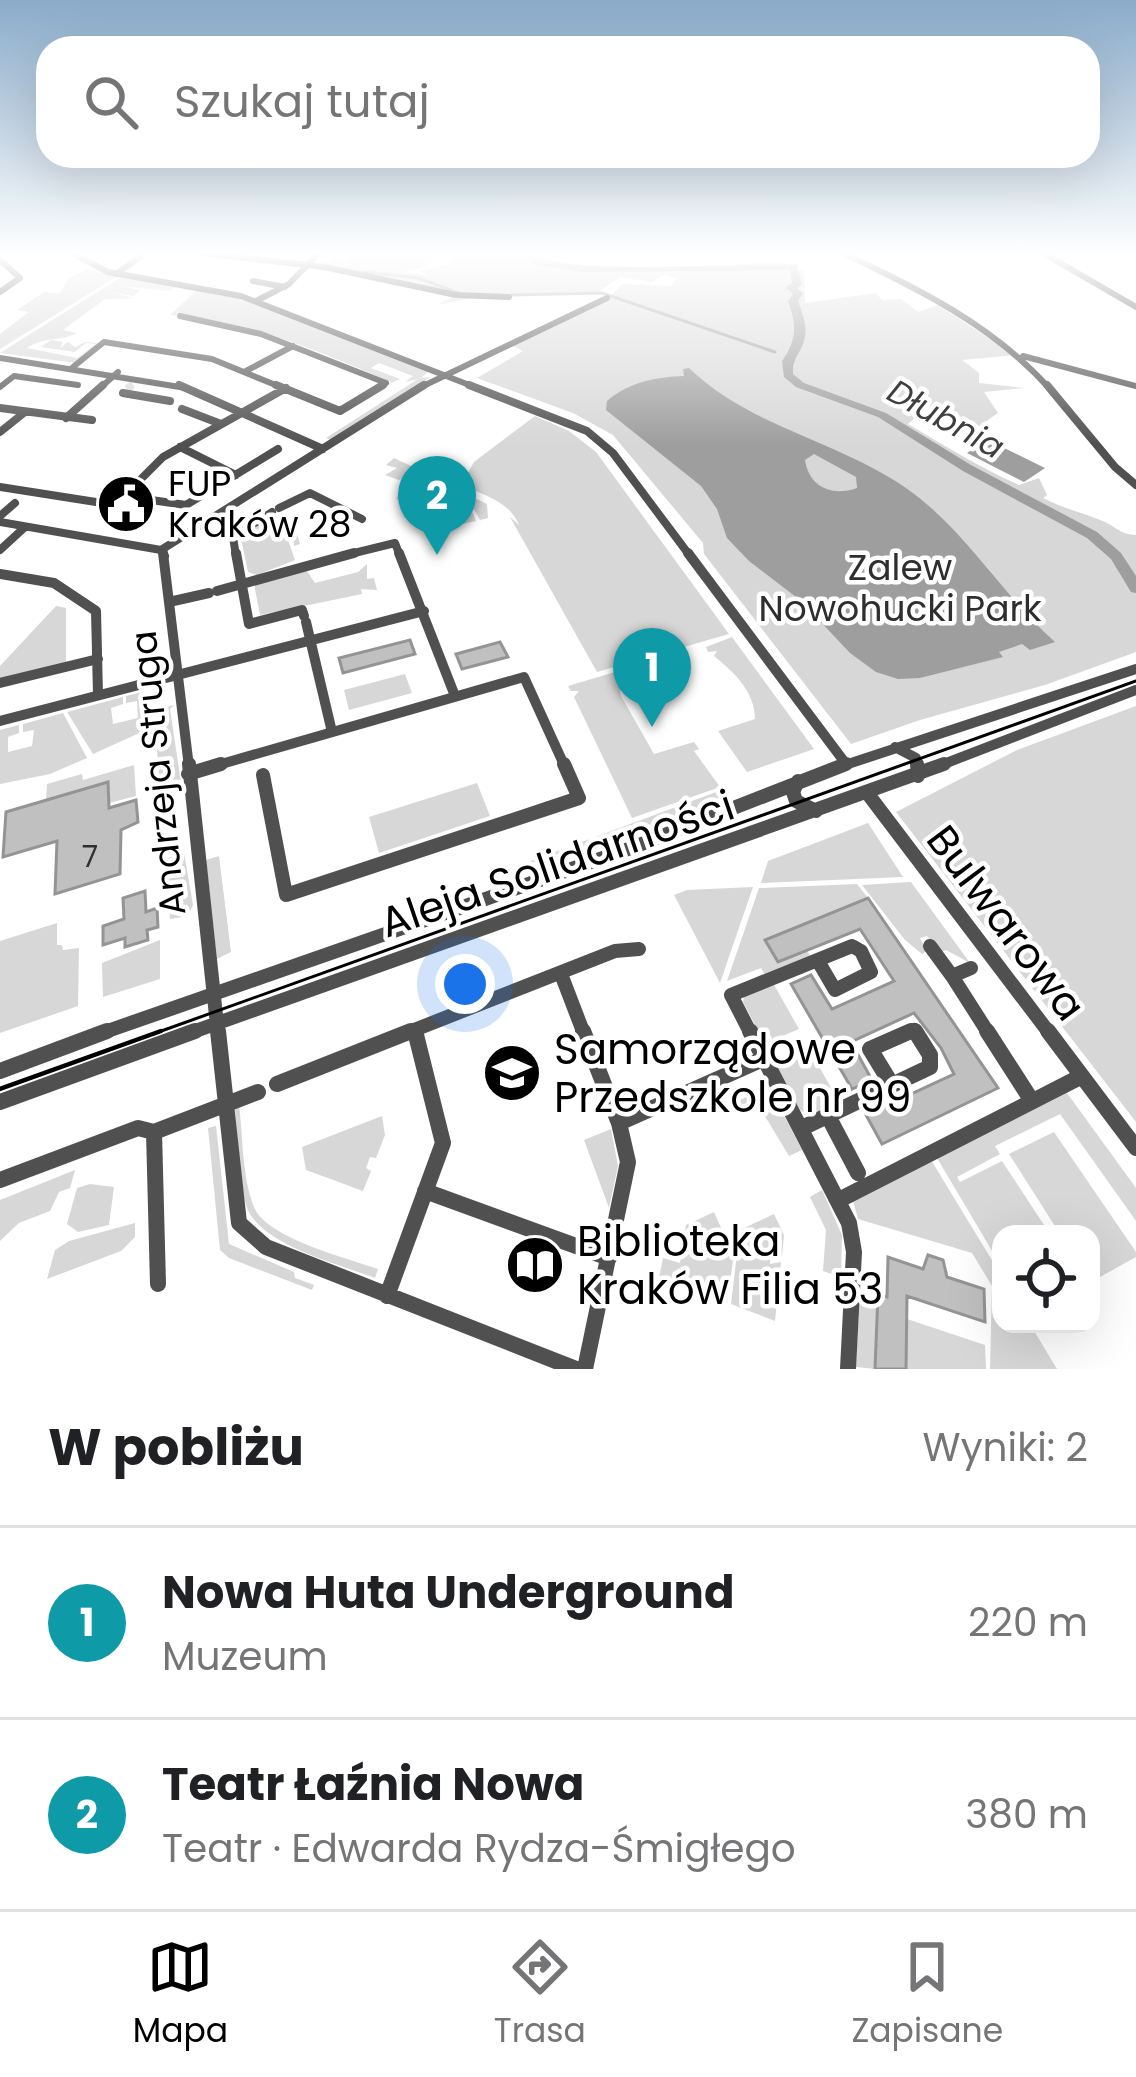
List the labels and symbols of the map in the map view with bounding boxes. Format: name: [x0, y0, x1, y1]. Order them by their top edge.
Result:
water label: Dłubnia: [879, 368, 1013, 470]
pin: 2: [398, 456, 476, 555]
place label: FUP Kraków 28: [168, 458, 351, 550]
public building icon: FUP Kraków 28: [95, 473, 157, 535]
park label: Zalew Nowohucki Park: [759, 542, 1042, 634]
street label: Andrzeja Struga: [118, 628, 198, 918]
pin: 1: [613, 628, 691, 727]
street label: Aleja Solidarności: [372, 776, 742, 952]
street label: Bulwarowa: [913, 813, 1099, 1033]
house number: 7: [82, 835, 98, 878]
your location: [435, 954, 495, 1014]
place label: Samorządowe Przedszkole nr 99: [554, 1020, 911, 1127]
school or university icon: Samorządowe Przedszkole nr 99: [481, 1042, 543, 1104]
place label: Biblioteka Kraków Filia 53: [577, 1212, 883, 1319]
library icon: Biblioteka Kraków Filia 53: [504, 1234, 566, 1296]

